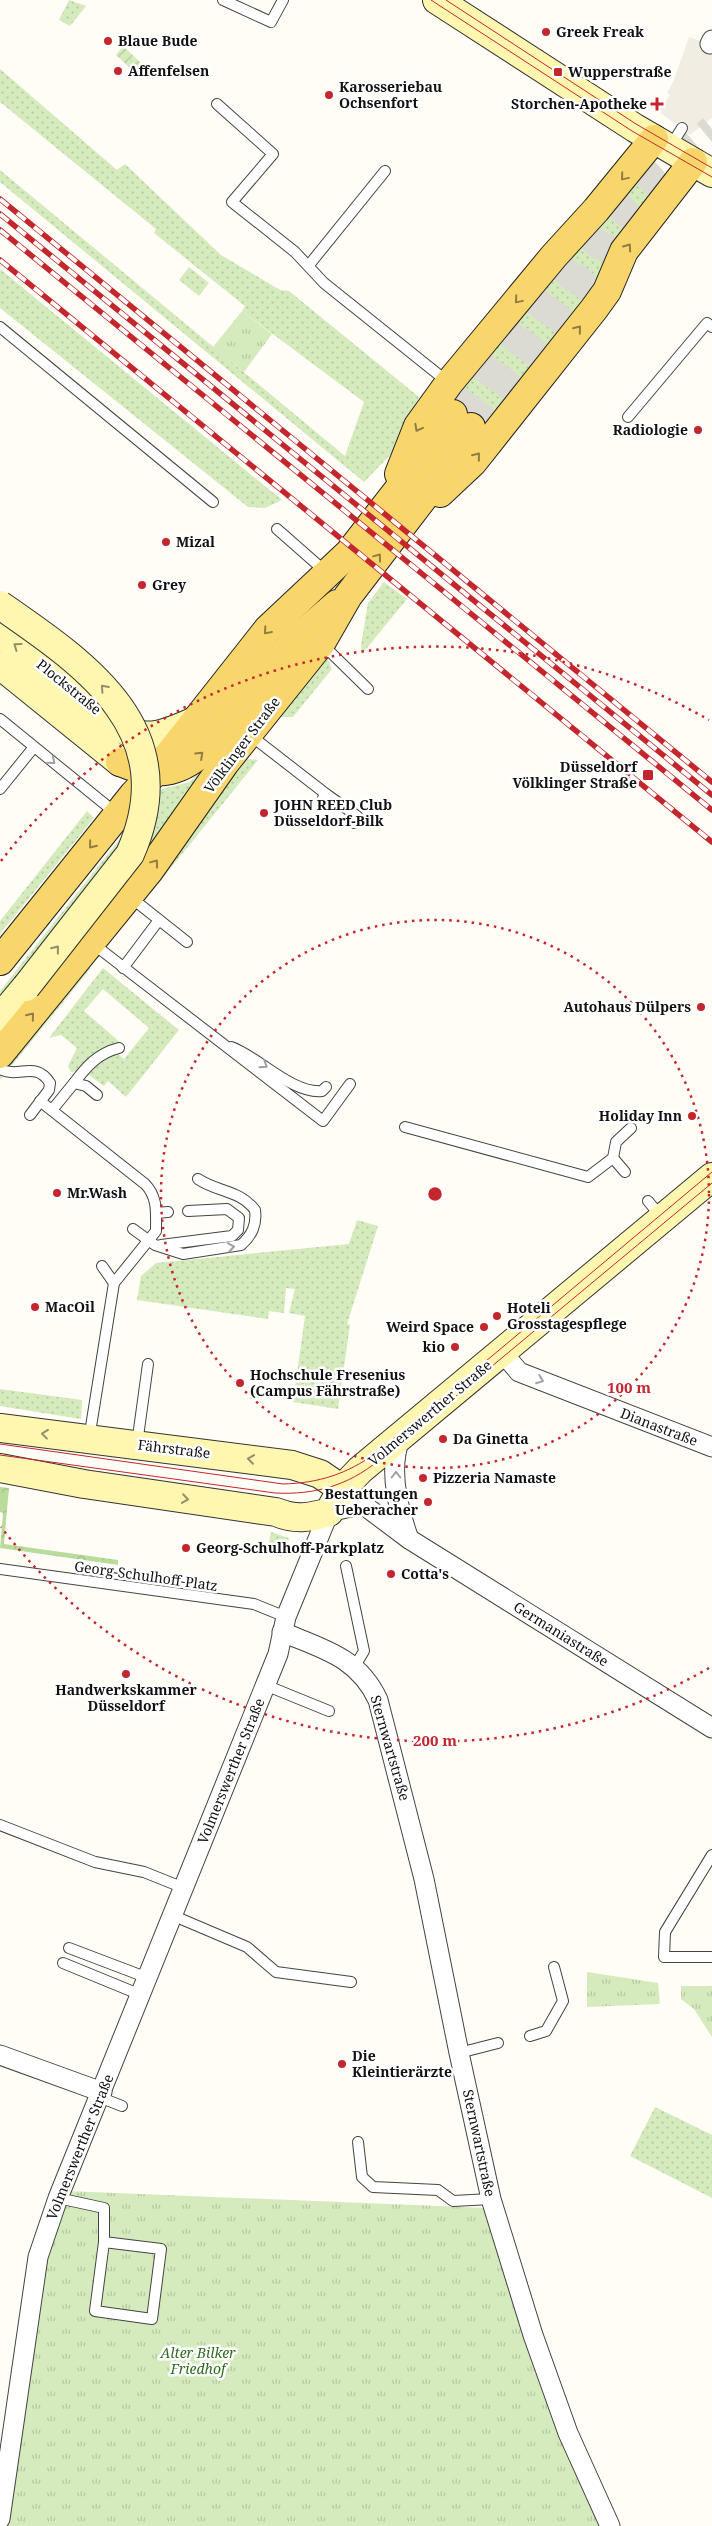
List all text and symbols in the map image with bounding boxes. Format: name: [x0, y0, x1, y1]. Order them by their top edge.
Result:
place label: Greek Freak: [556, 22, 644, 41]
marker: Greek Freak: [540, 26, 552, 38]
place label: Blaue Bude: [118, 31, 198, 50]
marker: Blaue Bude: [102, 35, 114, 47]
place label: Affenfelsen: [128, 61, 209, 80]
place label: Wupperstraße: [568, 62, 671, 81]
marker: Affenfelsen: [112, 65, 124, 77]
marker: Wupperstraße: [552, 66, 564, 78]
place label: Karosseriebau Ochsenfort: [339, 77, 442, 112]
marker: Karosseriebau Ochsenfort: [323, 89, 335, 101]
place label: Storchen-Apotheke: [511, 94, 647, 113]
marker: Storchen-Apotheke: [651, 98, 663, 110]
one-way arrow: [620, 172, 629, 181]
one-way arrow: [622, 244, 631, 253]
one-way arrow: [514, 295, 523, 304]
one-way arrow: [572, 326, 580, 335]
place label: Radiologie: [613, 420, 688, 439]
one-way arrow: [414, 423, 424, 432]
marker: Radiologie: [692, 424, 704, 436]
one-way arrow: [472, 453, 481, 462]
place label: Mizal: [176, 532, 215, 551]
marker: Mizal: [160, 536, 172, 548]
one-way arrow: [372, 553, 381, 563]
place label: Grey: [152, 575, 187, 594]
marker: Grey: [136, 579, 148, 591]
one-way arrow: [264, 626, 273, 635]
one-way arrow: [14, 643, 23, 651]
street label: Plockstraße: [33, 655, 106, 719]
one-way arrow: [101, 685, 110, 694]
street label: Völklinger Straße: [199, 693, 284, 797]
one-way arrow: [194, 752, 203, 761]
one-way arrow: [46, 755, 55, 764]
place label: Düsseldorf Völklinger Straße: [513, 757, 638, 792]
marker: Düsseldorf Völklinger Straße: [641, 768, 655, 782]
place label: JOHN REED Club Düsseldorf-Bilk: [273, 795, 392, 830]
marker: JOHN REED Club Düsseldorf-Bilk: [258, 807, 270, 819]
one-way arrow: [90, 839, 98, 848]
one-way arrow: [149, 859, 158, 869]
one-way arrow: [51, 945, 60, 954]
place label: Autohaus Dülpers: [564, 997, 691, 1016]
marker: Autohaus Dülpers: [695, 1001, 707, 1013]
one-way arrow: [25, 1013, 34, 1022]
one-way arrow: [259, 1058, 268, 1068]
place label: Holiday Inn: [599, 1106, 682, 1125]
marker: Holiday Inn: [686, 1110, 698, 1122]
place label: Mr.Wash: [67, 1183, 127, 1202]
centre of rings: [426, 1185, 444, 1203]
marker: Mr.Wash: [51, 1187, 63, 1199]
one-way arrow: [227, 1242, 235, 1252]
place label: MacOil: [45, 1297, 95, 1316]
place label: Hoteli Grosstagespflege: [507, 1298, 627, 1333]
marker: MacOil: [29, 1301, 41, 1313]
marker: Hoteli Grosstagespflege: [491, 1310, 503, 1322]
place label: Weird Space: [386, 1317, 474, 1336]
marker: Weird Space: [478, 1321, 490, 1333]
place label: kio: [423, 1337, 445, 1356]
marker: kio: [449, 1341, 461, 1353]
street label: Volmerswerther Straße: [364, 1355, 495, 1470]
place label: Hochschule Fresenius (Campus Fährstraße): [250, 1365, 406, 1400]
one-way arrow: [536, 1374, 544, 1384]
marker: Hochschule Fresenius (Campus Fährstraße): [234, 1377, 246, 1389]
text: 100 m: [607, 1377, 651, 1397]
street label: Dianastraße: [618, 1403, 701, 1450]
one-way arrow: [40, 1429, 49, 1439]
place label: Da Ginetta: [453, 1429, 529, 1448]
marker: Da Ginetta: [437, 1433, 449, 1445]
street label: Fährstraße: [137, 1435, 211, 1462]
one-way arrow: [246, 1454, 254, 1465]
place label: Pizzeria Namaste: [433, 1468, 556, 1487]
one-way arrow: [391, 1470, 401, 1478]
marker: Pizzeria Namaste: [417, 1472, 429, 1484]
place label: Bestattungen Ueberacher: [325, 1484, 419, 1519]
one-way arrow: [181, 1493, 189, 1504]
marker: Bestattungen Ueberacher: [422, 1496, 434, 1508]
place label: Georg-Schulhoff-Parkplatz: [196, 1538, 384, 1557]
marker: Georg-Schulhoff-Parkplatz: [180, 1542, 192, 1554]
street label: Georg-Schulhoff-Platz: [73, 1556, 219, 1595]
place label: Cotta's: [401, 1564, 449, 1583]
marker: Cotta's: [385, 1568, 397, 1580]
street label: Germaniastraße: [510, 1597, 612, 1670]
marker: Handwerkskammer Düsseldorf: [120, 1668, 132, 1680]
place label: Handwerkskammer Düsseldorf: [55, 1680, 197, 1715]
street label: Sternwartstraße: [366, 1693, 415, 1803]
street label: Volmerswerther Straße: [193, 1695, 268, 1847]
text: 200 m: [413, 1730, 457, 1750]
place label: Die Kleintierärzte: [352, 2046, 452, 2081]
marker: Die Kleintierärzte: [336, 2058, 348, 2070]
street label: Volmerswerther Straße: [42, 2071, 117, 2223]
street label: Sternwartstraße: [459, 2088, 500, 2198]
park label: Alter Bilker Friedhof: [159, 2343, 236, 2378]

